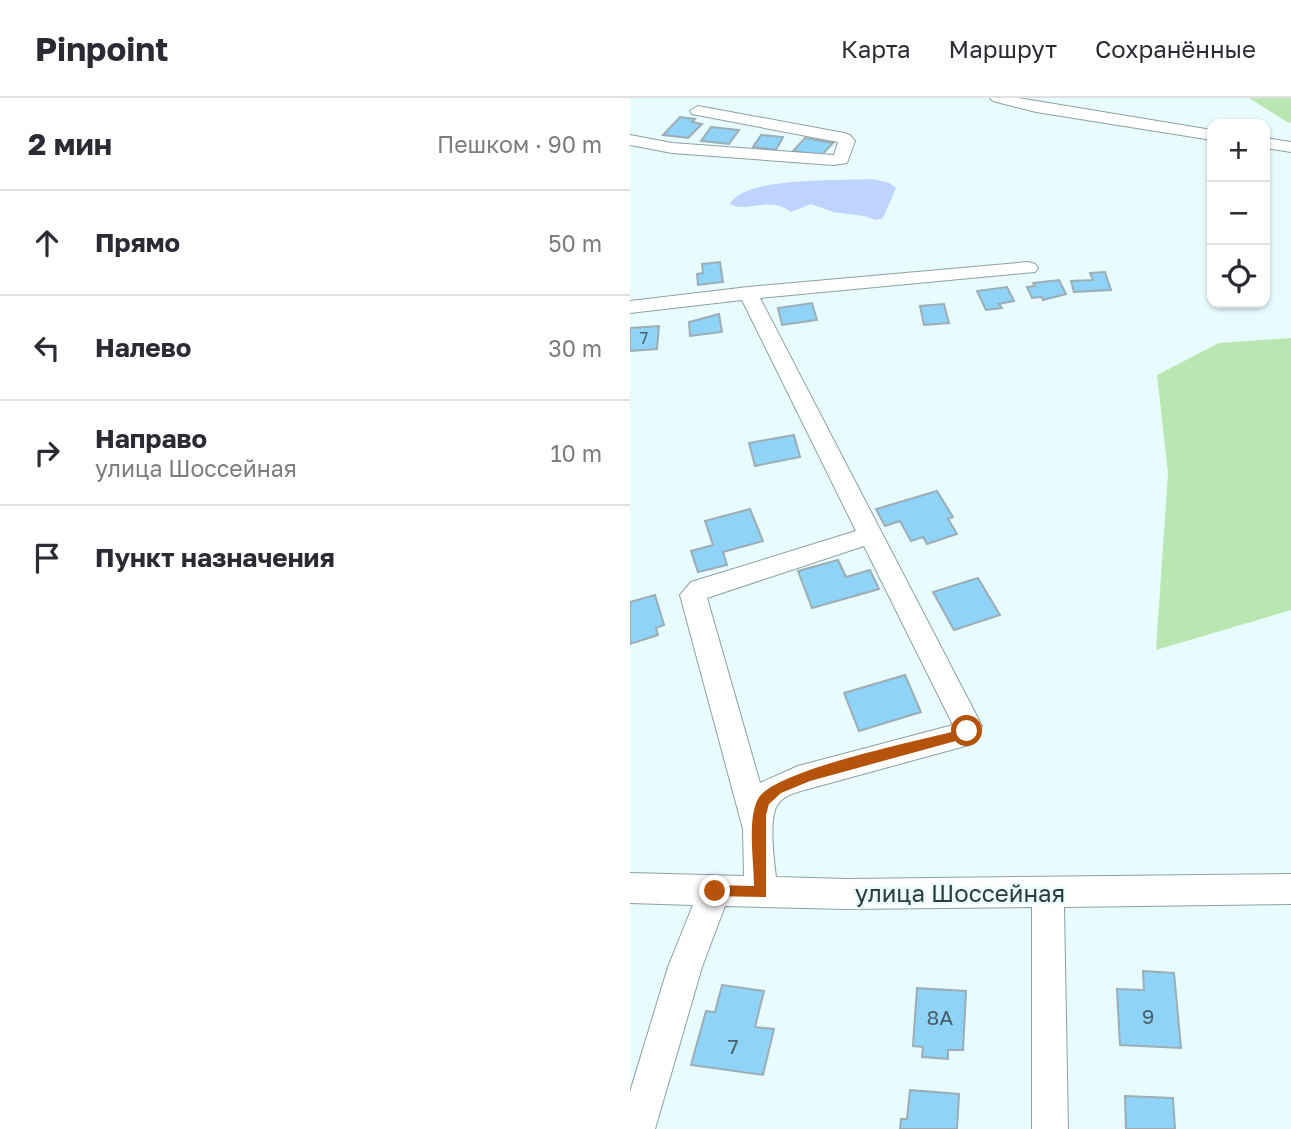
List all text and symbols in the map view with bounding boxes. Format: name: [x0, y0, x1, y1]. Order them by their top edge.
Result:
text: Pinpoint: [35, 29, 168, 68]
text: Карта: [841, 34, 911, 63]
text: Маршрут: [949, 34, 1057, 63]
text: Сохранённые: [1095, 34, 1256, 63]
map controls: [1207, 119, 1270, 308]
button: +: [1207, 119, 1270, 182]
text: 2 мин: [28, 126, 112, 162]
text: Пешком · 90 m: [437, 130, 602, 158]
button: −: [1207, 182, 1270, 245]
icon: ahead: [28, 224, 66, 262]
text: Прямо: [95, 227, 180, 258]
text: 50 m: [548, 229, 602, 257]
button: locate: [1207, 245, 1270, 308]
house number: 7: [640, 328, 648, 348]
icon: left: [28, 329, 66, 367]
text: Налево: [95, 332, 191, 363]
text: 30 m: [548, 334, 602, 362]
text: Направо: [95, 423, 207, 454]
icon: right: [28, 434, 66, 472]
text: 10 m: [550, 439, 602, 467]
text: улица Шоссейная: [95, 454, 297, 482]
icon: arrive: [28, 539, 66, 577]
text: Пункт назначения: [95, 542, 335, 573]
route start: [951, 715, 982, 746]
route end: [699, 875, 730, 906]
street label: улица Шоссейная: [855, 878, 1065, 907]
house number: 9: [1142, 1003, 1154, 1029]
house number: 8А: [927, 1004, 953, 1030]
house number: 7: [727, 1033, 739, 1059]

